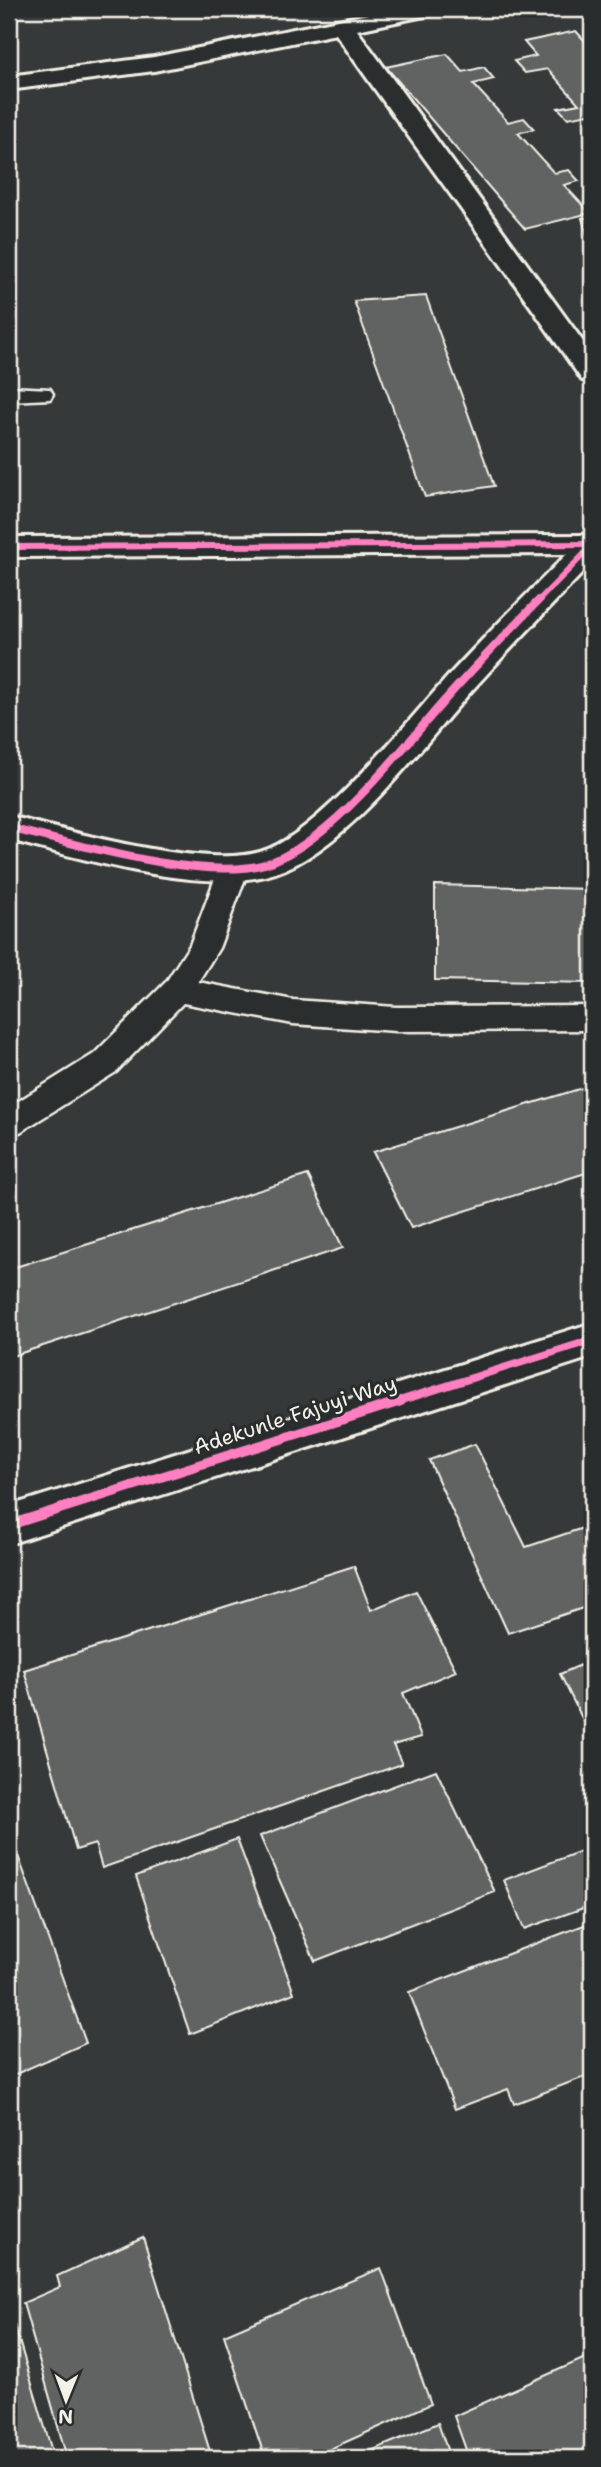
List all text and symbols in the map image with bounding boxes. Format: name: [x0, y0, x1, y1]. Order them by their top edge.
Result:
street label: Adekunle Fajuyi Way: [190, 1369, 400, 1461]
north arrow: [32, 2366, 102, 2436]
text: N: [58, 2404, 73, 2429]

